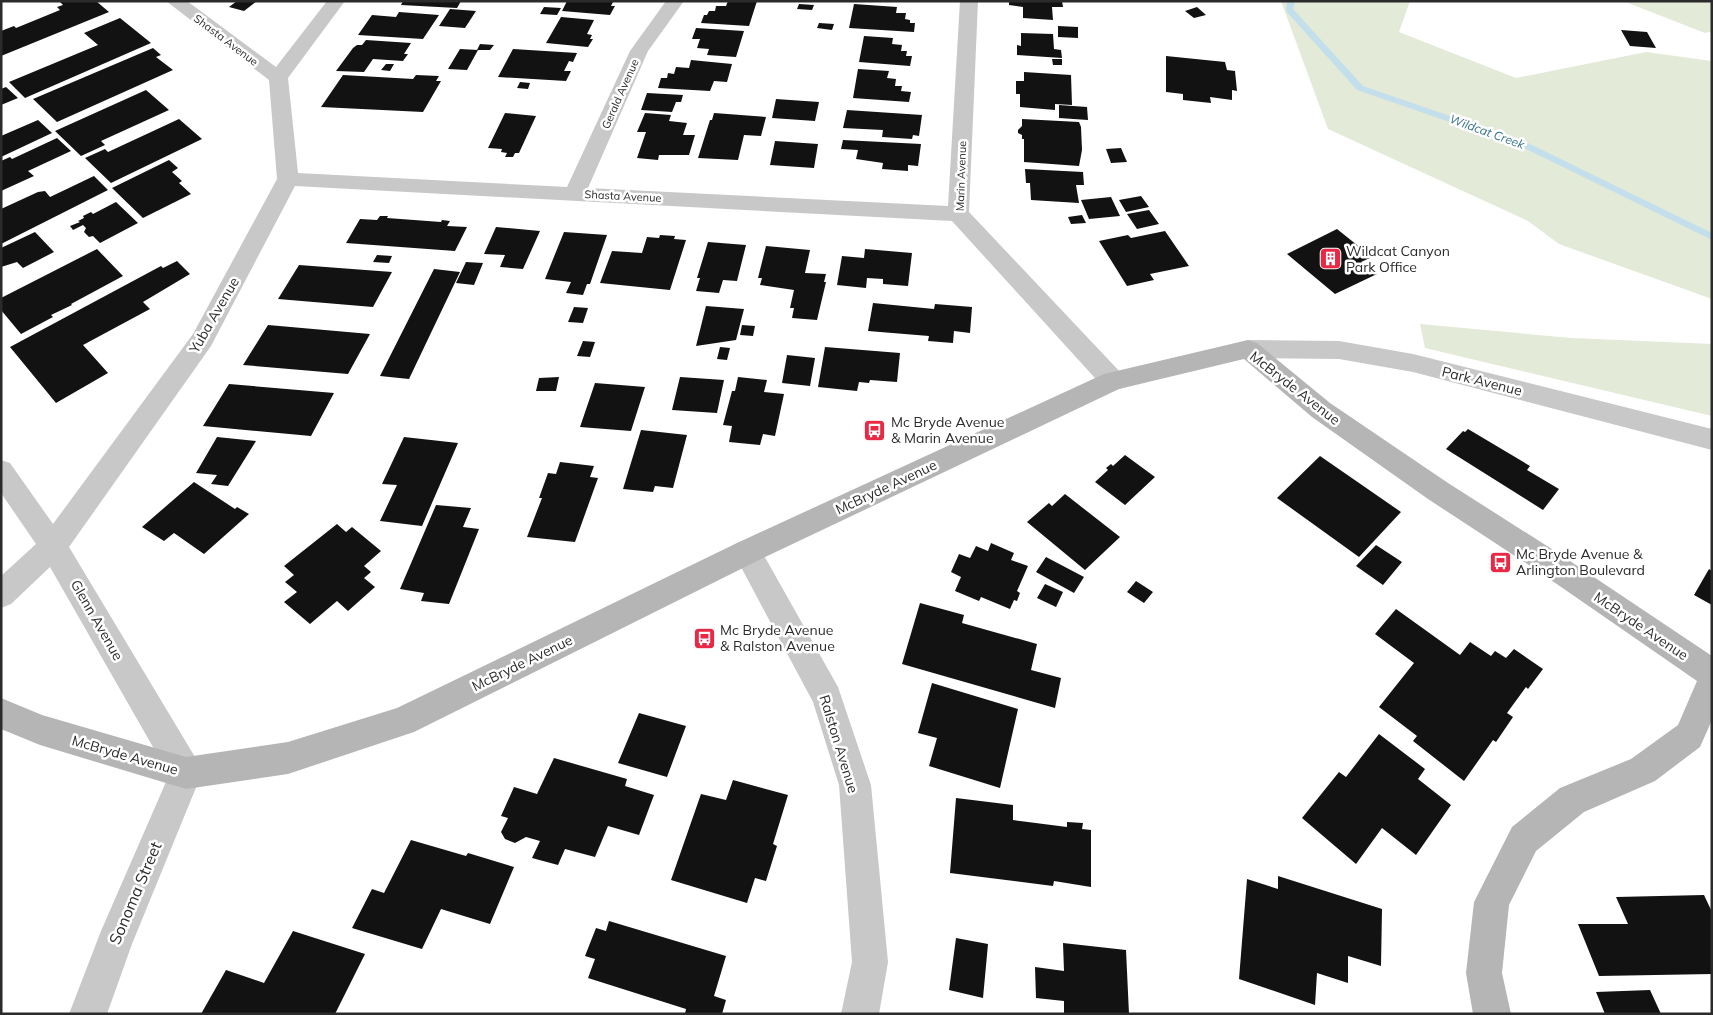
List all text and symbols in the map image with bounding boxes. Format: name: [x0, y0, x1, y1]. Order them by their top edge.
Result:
street label: Shasta Avenue: [191, 11, 261, 69]
street label: Gerald Avenue: [598, 57, 642, 131]
water label: Wildcat Creek: [1448, 111, 1527, 152]
street label: Marin Avenue: [953, 141, 969, 211]
street label: Shasta Avenue: [584, 187, 662, 205]
place label: Wildcat Canyon Park Office: [1346, 242, 1450, 276]
building icon: Wildcat Canyon Park Office: [1318, 247, 1342, 271]
street label: Yuba Avenue: [185, 274, 243, 357]
street label: McBryde Avenue: [1246, 347, 1344, 429]
street label: Park Avenue: [1440, 362, 1524, 400]
place label: Mc Bryde Avenue & Marin Avenue: [891, 413, 1004, 447]
bus stop icon: Mc Bryde Avenue & Marin Avenue: [863, 418, 887, 442]
street label: McBryde Avenue: [832, 456, 940, 518]
place label: Mc Bryde Avenue & Arlington Boulevard: [1516, 545, 1645, 579]
bus stop icon: Mc Bryde Avenue & Arlington Boulevard: [1488, 550, 1512, 574]
street label: Glenn Avenue: [67, 577, 127, 663]
street label: McBryde Avenue: [1590, 588, 1692, 664]
place label: Mc Bryde Avenue & Ralston Avenue: [720, 621, 835, 655]
bus stop icon: Mc Bryde Avenue & Ralston Avenue: [692, 626, 716, 650]
street label: McBryde Avenue: [469, 631, 575, 695]
street label: Ralston Avenue: [816, 693, 862, 795]
street label: McBryde Avenue: [70, 731, 180, 779]
street label: Sonoma Street: [104, 838, 166, 947]

